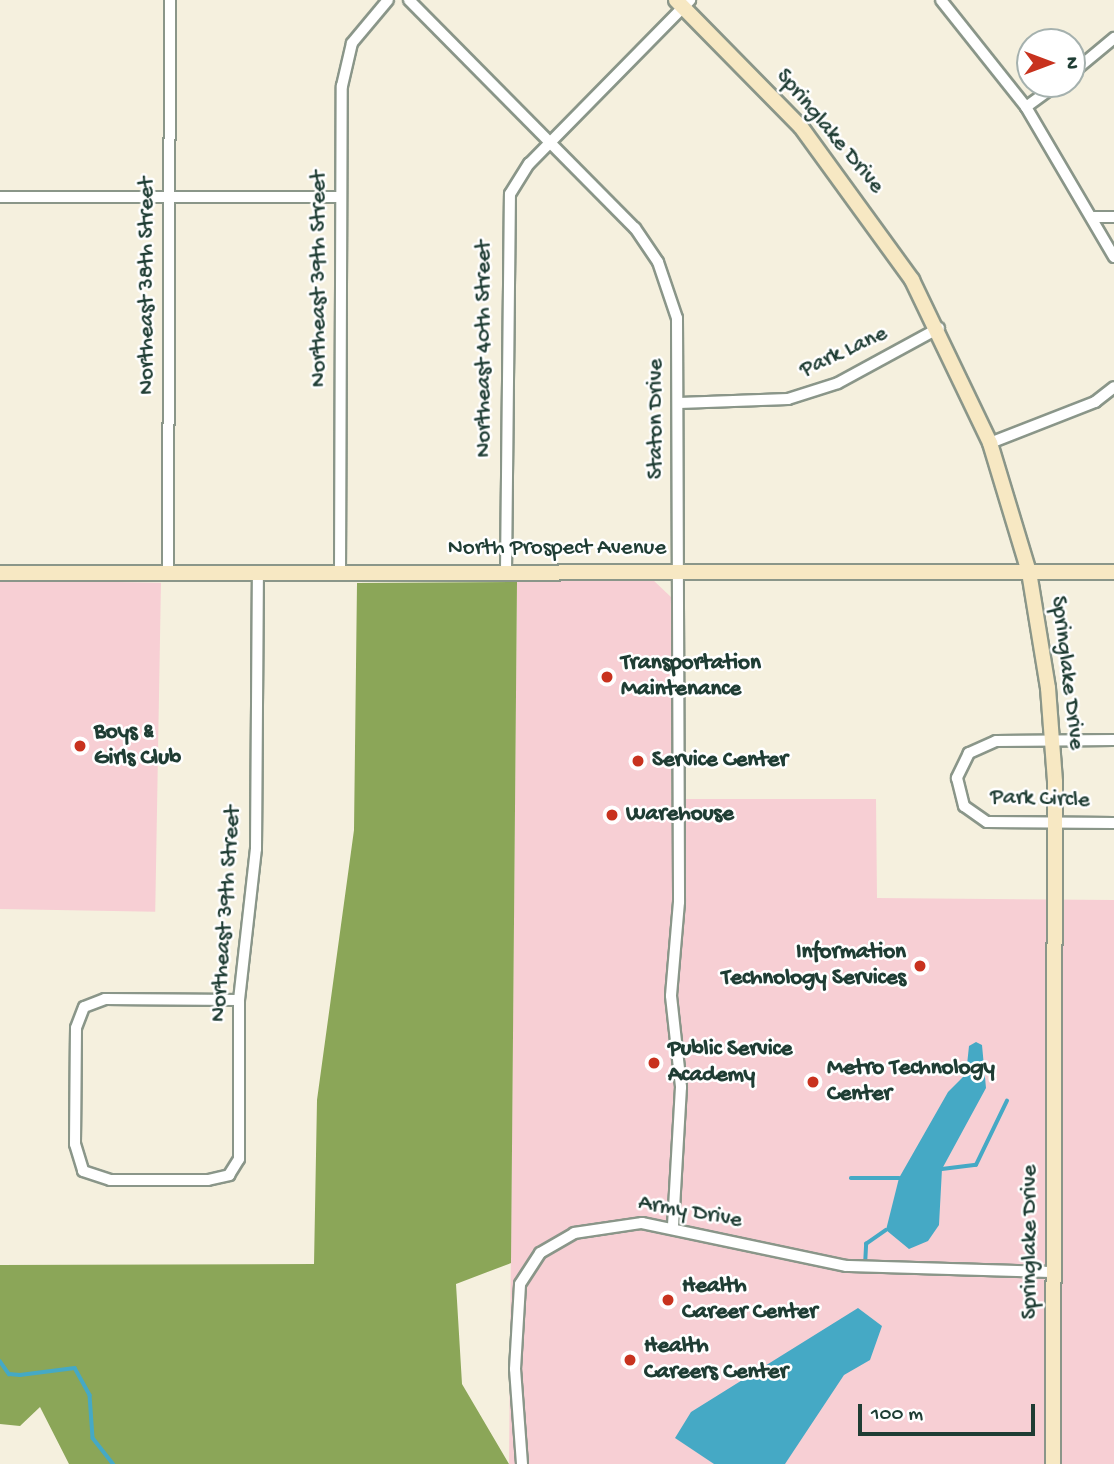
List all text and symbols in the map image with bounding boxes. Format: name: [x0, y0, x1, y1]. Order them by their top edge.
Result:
north arrow: [1016, 28, 1086, 98]
text: N: [1059, 57, 1082, 69]
street label: Springlake Drive: [769, 64, 889, 200]
street label: Northeast 39th Street: [306, 171, 334, 387]
street label: Northeast 38th Street: [134, 177, 162, 395]
street label: Northeast 40th Street: [471, 240, 499, 458]
street label: Park Lane: [796, 321, 892, 385]
street label: Staton Drive: [643, 359, 671, 479]
street label: North Prospect Avenue: [448, 535, 666, 563]
street label: Springlake Drive: [1043, 595, 1089, 751]
place label: Transportation Maintenance: [621, 650, 761, 704]
marker: Transportation Maintenance: [599, 669, 615, 685]
place label: Boys & Girls Club: [94, 719, 181, 773]
marker: Boys & Girls Club: [72, 738, 88, 754]
place label: Service Center: [652, 747, 788, 775]
marker: Service Center: [630, 753, 646, 769]
street label: Park Circle: [990, 784, 1090, 816]
place label: Warehouse: [626, 801, 734, 829]
street label: Northeast 39th Street: [206, 805, 248, 1023]
marker: Warehouse: [604, 807, 620, 823]
place label: Information Technology Services: [721, 939, 906, 993]
marker: Information Technology Services: [912, 958, 928, 974]
place label: Public Service Academy: [668, 1036, 792, 1090]
marker: Public Service Academy: [646, 1055, 662, 1071]
place label: Metro Technology Center: [827, 1055, 995, 1109]
marker: Metro Technology Center: [805, 1074, 821, 1090]
street label: Springlake Drive: [1017, 1165, 1045, 1319]
street label: Army Drive: [636, 1190, 744, 1236]
place label: Health Career Center: [682, 1273, 817, 1327]
marker: Health Career Center: [660, 1292, 676, 1308]
place label: Health Careers Center: [644, 1333, 788, 1387]
marker: Health Careers Center: [622, 1352, 638, 1368]
scale bar: [862, 1390, 1039, 1434]
text: 100 m: [871, 1403, 923, 1428]

